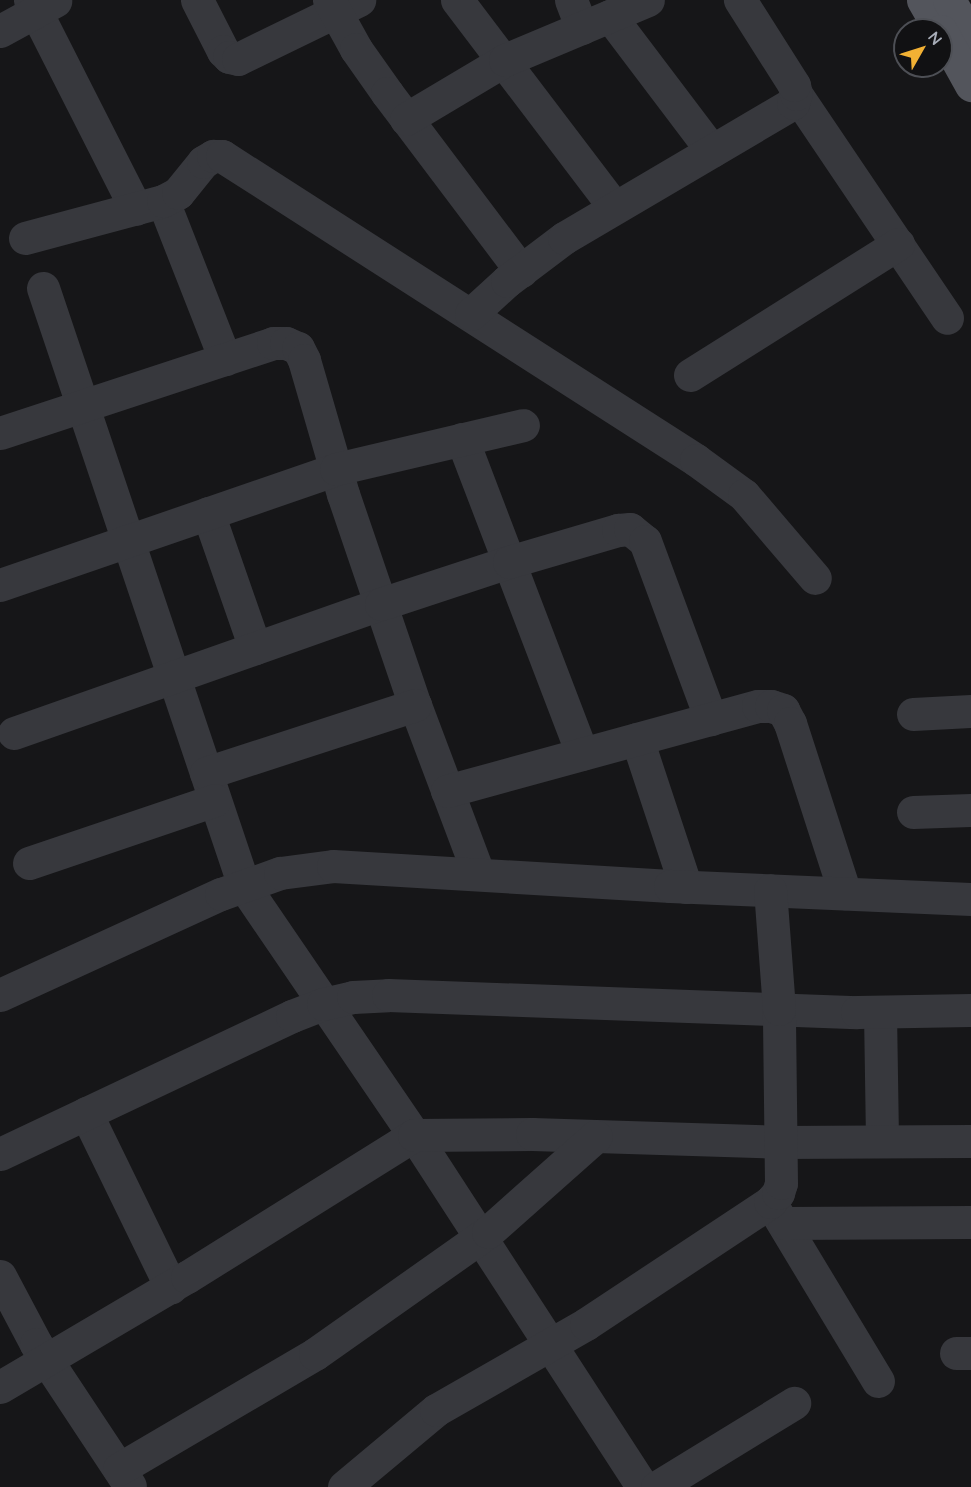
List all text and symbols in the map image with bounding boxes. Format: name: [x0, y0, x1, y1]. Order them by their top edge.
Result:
north arrow: [893, 18, 953, 78]
text: N: [924, 27, 947, 49]

